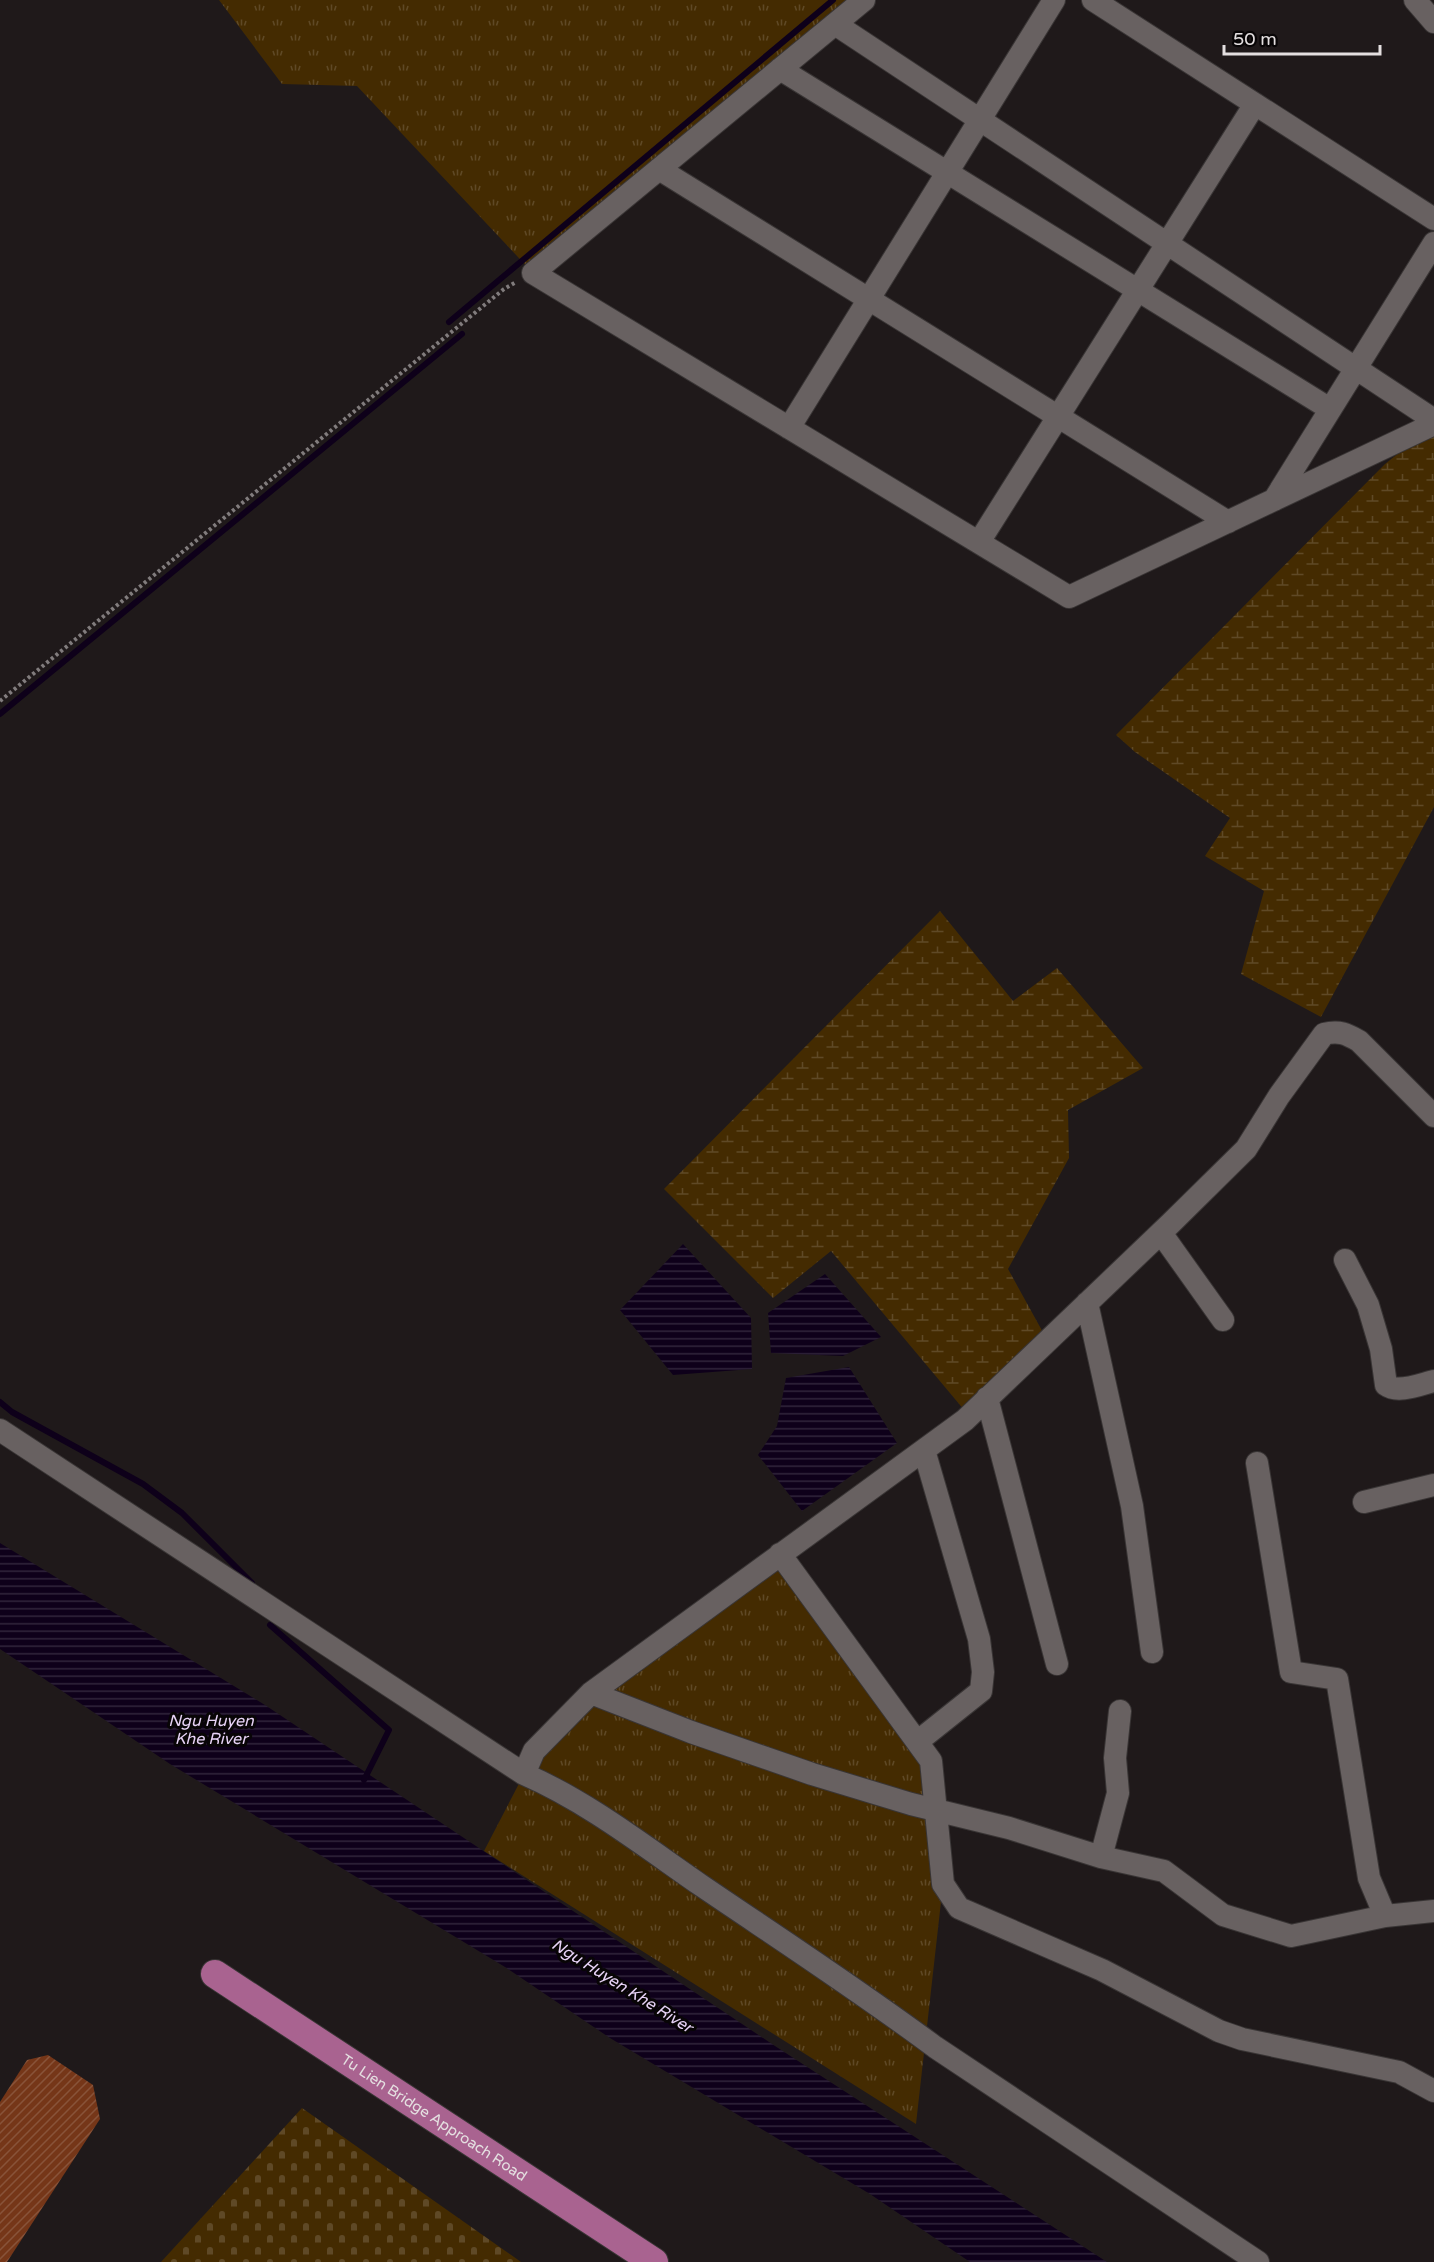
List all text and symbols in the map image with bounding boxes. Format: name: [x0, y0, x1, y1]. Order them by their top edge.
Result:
scale bar: [1224, 18, 1380, 56]
text: 50 m: [1233, 28, 1277, 50]
water label: Ngu Huyen Khe River: [168, 1711, 255, 1749]
water label: Ngu Huyen Khe River: [548, 1935, 698, 2038]
street label: Tu Lien Bridge Approach Road: [338, 2050, 530, 2185]

